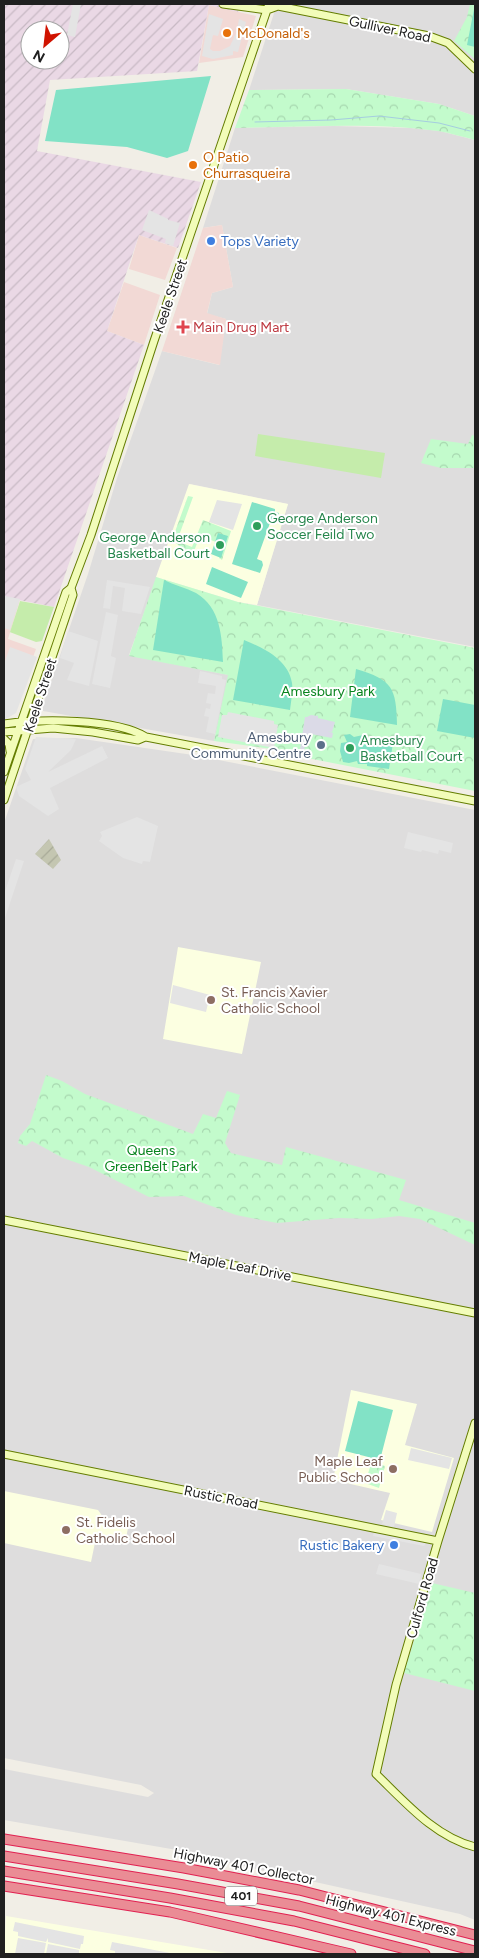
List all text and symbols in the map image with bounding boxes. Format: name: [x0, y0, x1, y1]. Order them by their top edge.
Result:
street label: Gulliver Road: [348, 13, 432, 46]
north arrow: [20, 20, 70, 70]
place label: McDonald's: [237, 25, 310, 42]
marker: McDonald's: [221, 27, 233, 39]
text: N: [30, 46, 48, 66]
place label: O Patio Churrasqueira: [203, 149, 291, 182]
marker: O Patio Churrasqueira: [187, 159, 199, 171]
place label: Tops Variety: [221, 233, 299, 250]
marker: Tops Variety: [205, 235, 217, 247]
street label: Keele Street: [150, 257, 191, 335]
place label: Main Drug Mart: [193, 319, 289, 336]
marker: Main Drug Mart: [177, 321, 189, 333]
place label: George Anderson Soccer Feild Two: [267, 510, 378, 543]
marker: George Anderson Soccer Feild Two: [251, 520, 263, 532]
place label: George Anderson Basketball Court: [99, 529, 210, 562]
marker: George Anderson Basketball Court: [214, 539, 226, 551]
street label: Keele Street: [20, 656, 60, 734]
park label: Amesbury Park: [281, 683, 375, 700]
place label: Amesbury Community Centre: [191, 729, 312, 762]
place label: Amesbury Basketball Court: [360, 732, 463, 765]
marker: Amesbury Community Centre: [315, 739, 327, 751]
marker: Amesbury Basketball Court: [344, 742, 356, 754]
place label: St. Francis Xavier Catholic School: [221, 984, 328, 1017]
marker: St. Francis Xavier Catholic School: [205, 994, 217, 1006]
park label: Queens GreenBelt Park: [104, 1142, 198, 1175]
street label: Maple Leaf Drive: [187, 1248, 293, 1285]
place label: Maple Leaf Public School: [298, 1453, 384, 1486]
marker: Maple Leaf Public School: [387, 1463, 399, 1475]
street label: Rustic Road: [183, 1482, 259, 1513]
place label: St. Fidelis Catholic School: [76, 1514, 175, 1547]
marker: St. Fidelis Catholic School: [60, 1524, 72, 1536]
place label: Rustic Bakery: [299, 1537, 385, 1554]
marker: Rustic Bakery: [388, 1539, 400, 1551]
street label: Culford Road: [403, 1556, 442, 1640]
street label: Highway 401 Collector: [172, 1845, 316, 1889]
road number: 401: [225, 1886, 257, 1905]
street label: Highway 401 Express: [324, 1891, 458, 1940]

